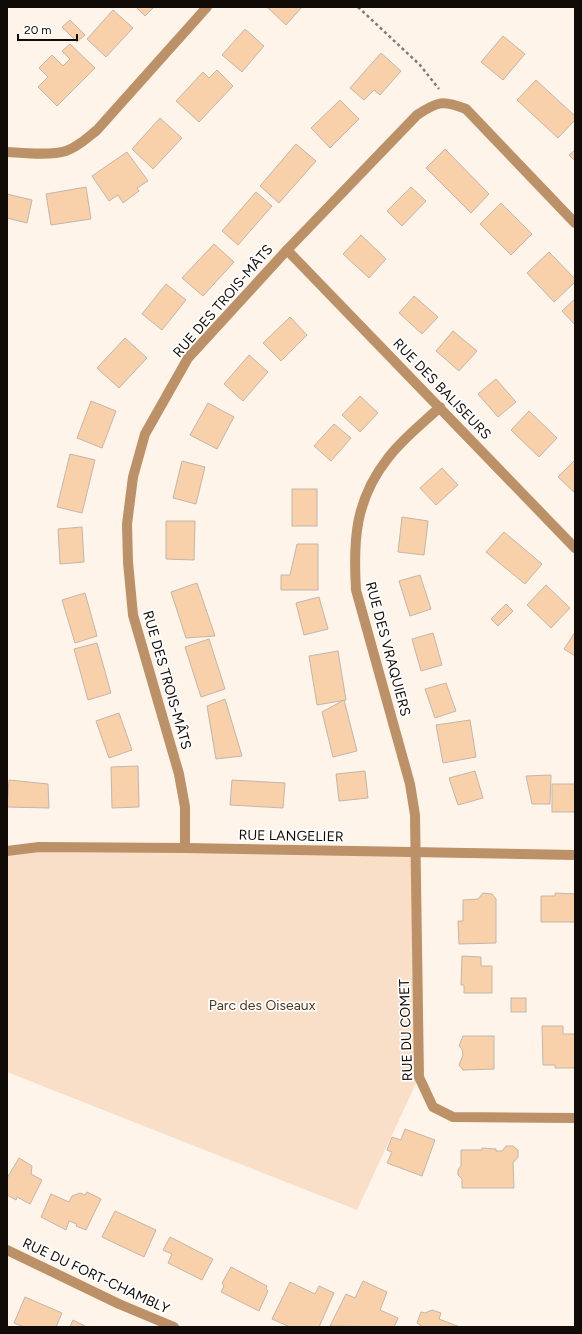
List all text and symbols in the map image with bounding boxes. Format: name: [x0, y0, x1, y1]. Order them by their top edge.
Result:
scale bar: [18, 16, 77, 42]
text: 20 m: [24, 23, 52, 37]
street label: RUE DES TROIS-MÂTS: [169, 241, 277, 361]
street label: RUE DES BALISEURS: [389, 335, 495, 443]
street label: RUE DES VRAQUIERS: [362, 580, 414, 718]
street label: RUE DES TROIS-MÂTS: [139, 609, 195, 751]
street label: RUE LANGELIER: [238, 827, 344, 845]
street label: RUE DU COMET: [396, 978, 416, 1081]
park label: Parc des Oiseaux: [209, 997, 316, 1014]
street label: RUE DU FORT-CHAMBLY: [20, 1234, 173, 1318]

